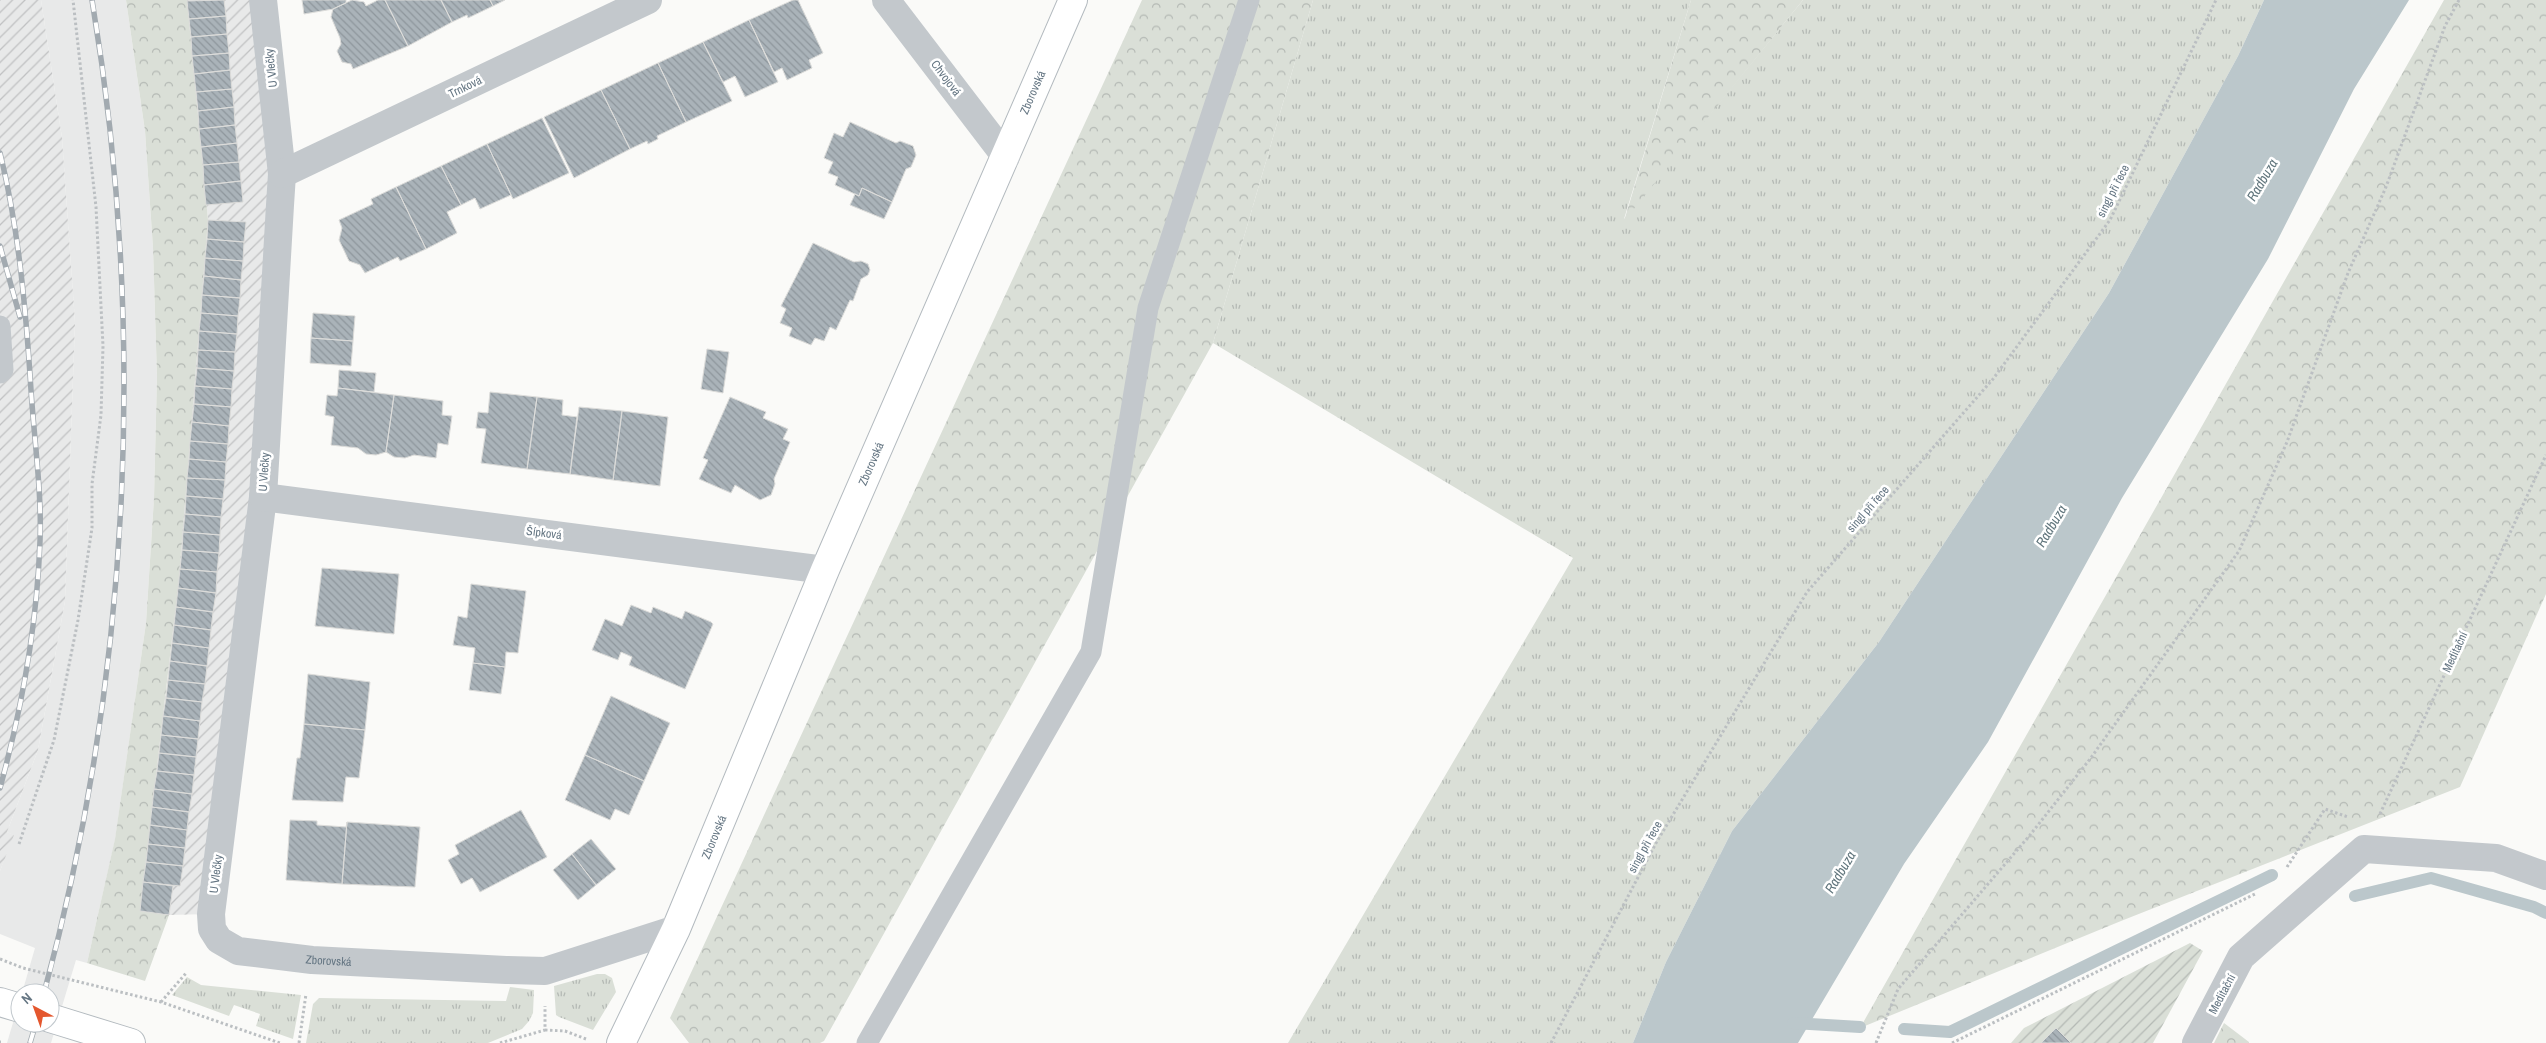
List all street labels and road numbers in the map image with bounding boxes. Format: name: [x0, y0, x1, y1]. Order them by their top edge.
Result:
street label: U Vlečky: [261, 48, 281, 88]
street label: Chvojová: [927, 57, 965, 100]
street label: Zborovská: [1016, 68, 1049, 117]
street label: Trnková: [446, 72, 485, 102]
street label: singl při řece: [2093, 162, 2133, 220]
street label: Zborovská: [855, 439, 888, 488]
street label: U Vlečky: [255, 452, 273, 492]
street label: singl při řece: [1843, 482, 1893, 536]
street label: Šípková: [525, 523, 563, 543]
street label: Meditační: [2439, 629, 2471, 675]
street label: Zborovská: [698, 812, 731, 861]
street label: singl při řece: [1624, 818, 1666, 876]
street label: U Vlečky: [206, 854, 226, 894]
street label: Zborovská: [305, 951, 352, 970]
street label: Meditační: [2205, 971, 2239, 1017]

